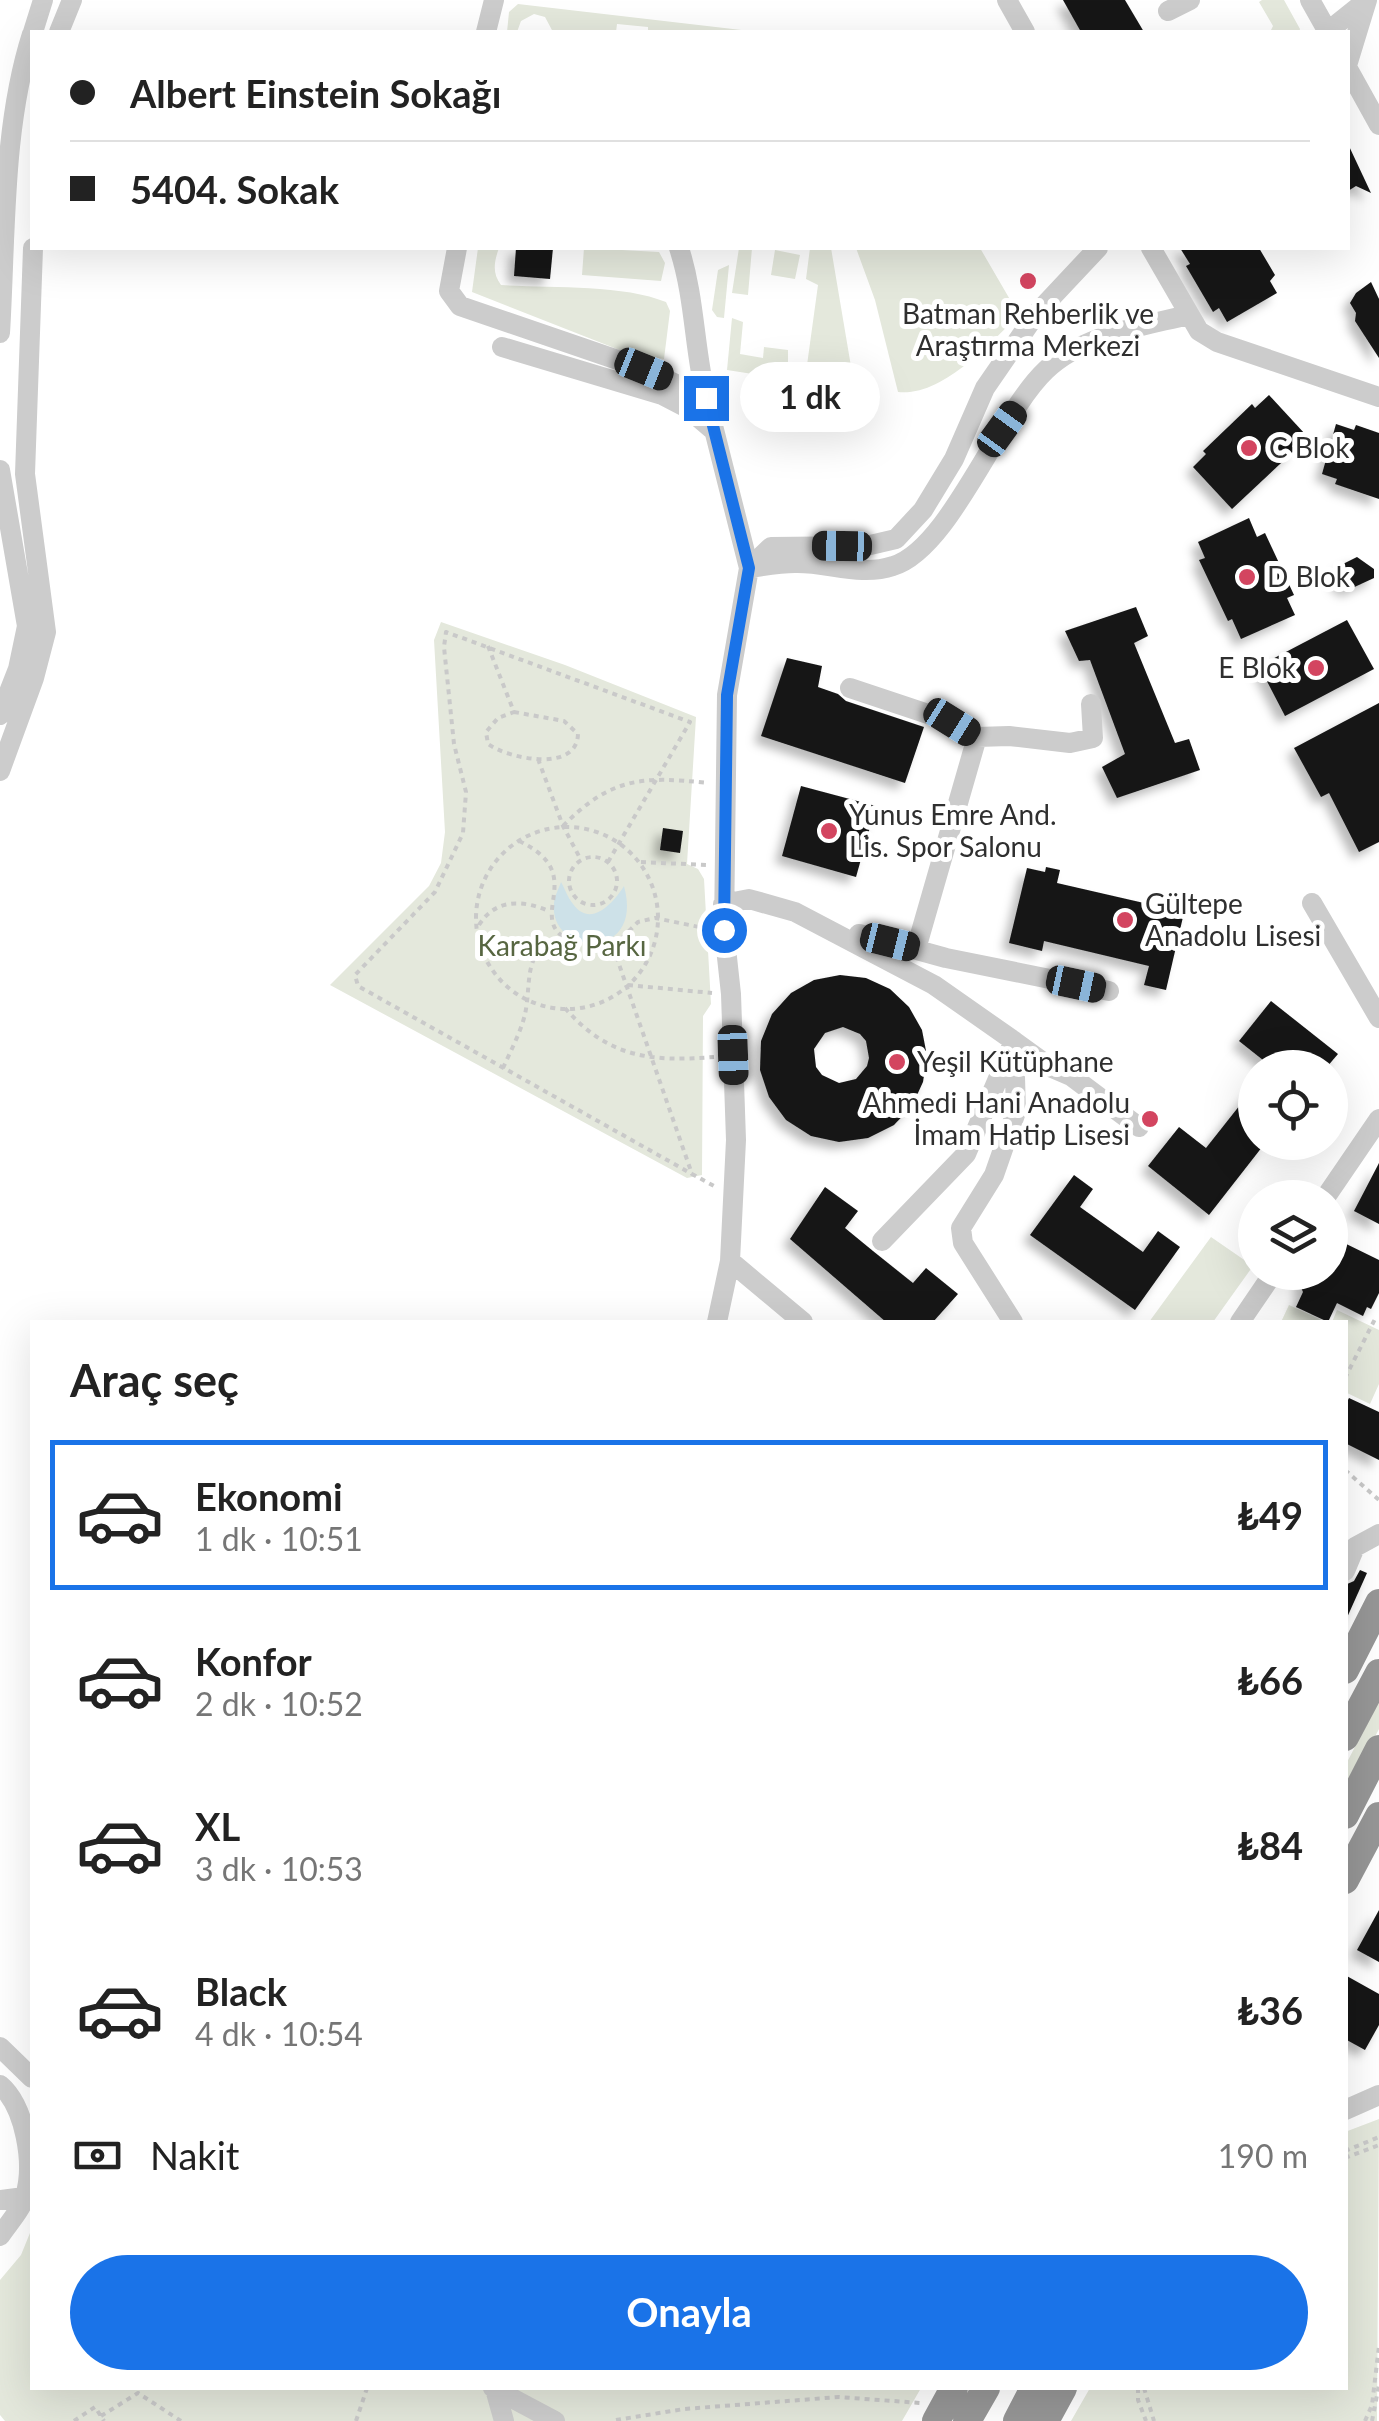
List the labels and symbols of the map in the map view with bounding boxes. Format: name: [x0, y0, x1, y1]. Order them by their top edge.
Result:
marker: Batman Rehberlik ve Araştırma Merkezi: [1017, 270, 1039, 292]
place label: Batman Rehberlik ve Araştırma Merkezi: [902, 296, 1154, 362]
car: [611, 344, 677, 394]
callout: 1 dk: [741, 363, 881, 433]
route end: [684, 376, 729, 421]
car: [972, 396, 1032, 462]
place label: C Blok: [1269, 430, 1350, 464]
marker: C Blok: [1238, 437, 1260, 459]
car: [812, 530, 872, 562]
place label: D Blok: [1267, 559, 1351, 593]
marker: D Blok: [1236, 566, 1258, 588]
place label: E Blok: [1218, 650, 1297, 684]
marker: E Blok: [1305, 657, 1327, 679]
car: [919, 693, 985, 751]
place label: Yunus Emre And. Lis. Spor Salonu: [849, 797, 1057, 863]
marker: Yunus Emre And. Lis. Spor Salonu: [818, 820, 840, 842]
place label: Gültepe Anadolu Lisesi: [1145, 886, 1321, 952]
route start: [702, 908, 747, 953]
marker: Gültepe Anadolu Lisesi: [1114, 909, 1136, 931]
car: [857, 920, 923, 964]
park label: Karabağ Parkı: [477, 928, 647, 962]
car: [1044, 963, 1108, 1005]
car: [717, 1024, 749, 1086]
place label: Yeşil Kütüphane: [917, 1044, 1114, 1078]
marker: Yeşil Kütüphane: [886, 1051, 908, 1073]
place label: Ahmedi Hani Anadolu İmam Hatip Lisesi: [862, 1085, 1130, 1151]
marker: Ahmedi Hani Anadolu İmam Hatip Lisesi: [1139, 1108, 1161, 1130]

